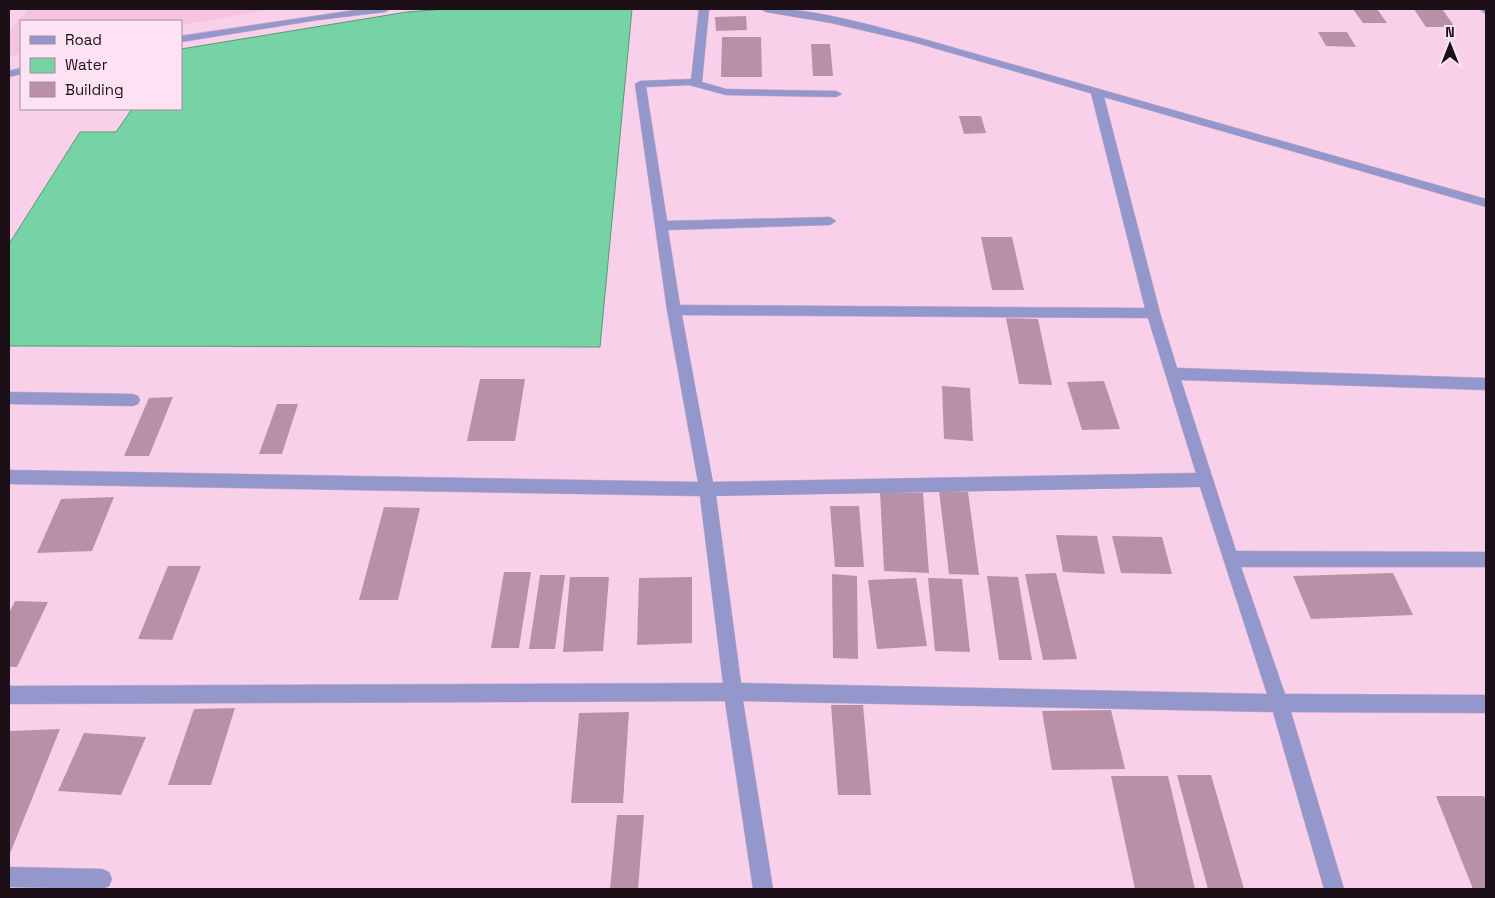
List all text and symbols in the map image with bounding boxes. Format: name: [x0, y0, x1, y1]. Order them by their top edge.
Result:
legend: [20, 20, 182, 110]
north arrow: [1425, 20, 1475, 70]
text: N: [1445, 23, 1455, 41]
text: Road: [65, 30, 102, 49]
text: Water: [65, 55, 108, 74]
text: Building: [65, 80, 124, 99]

